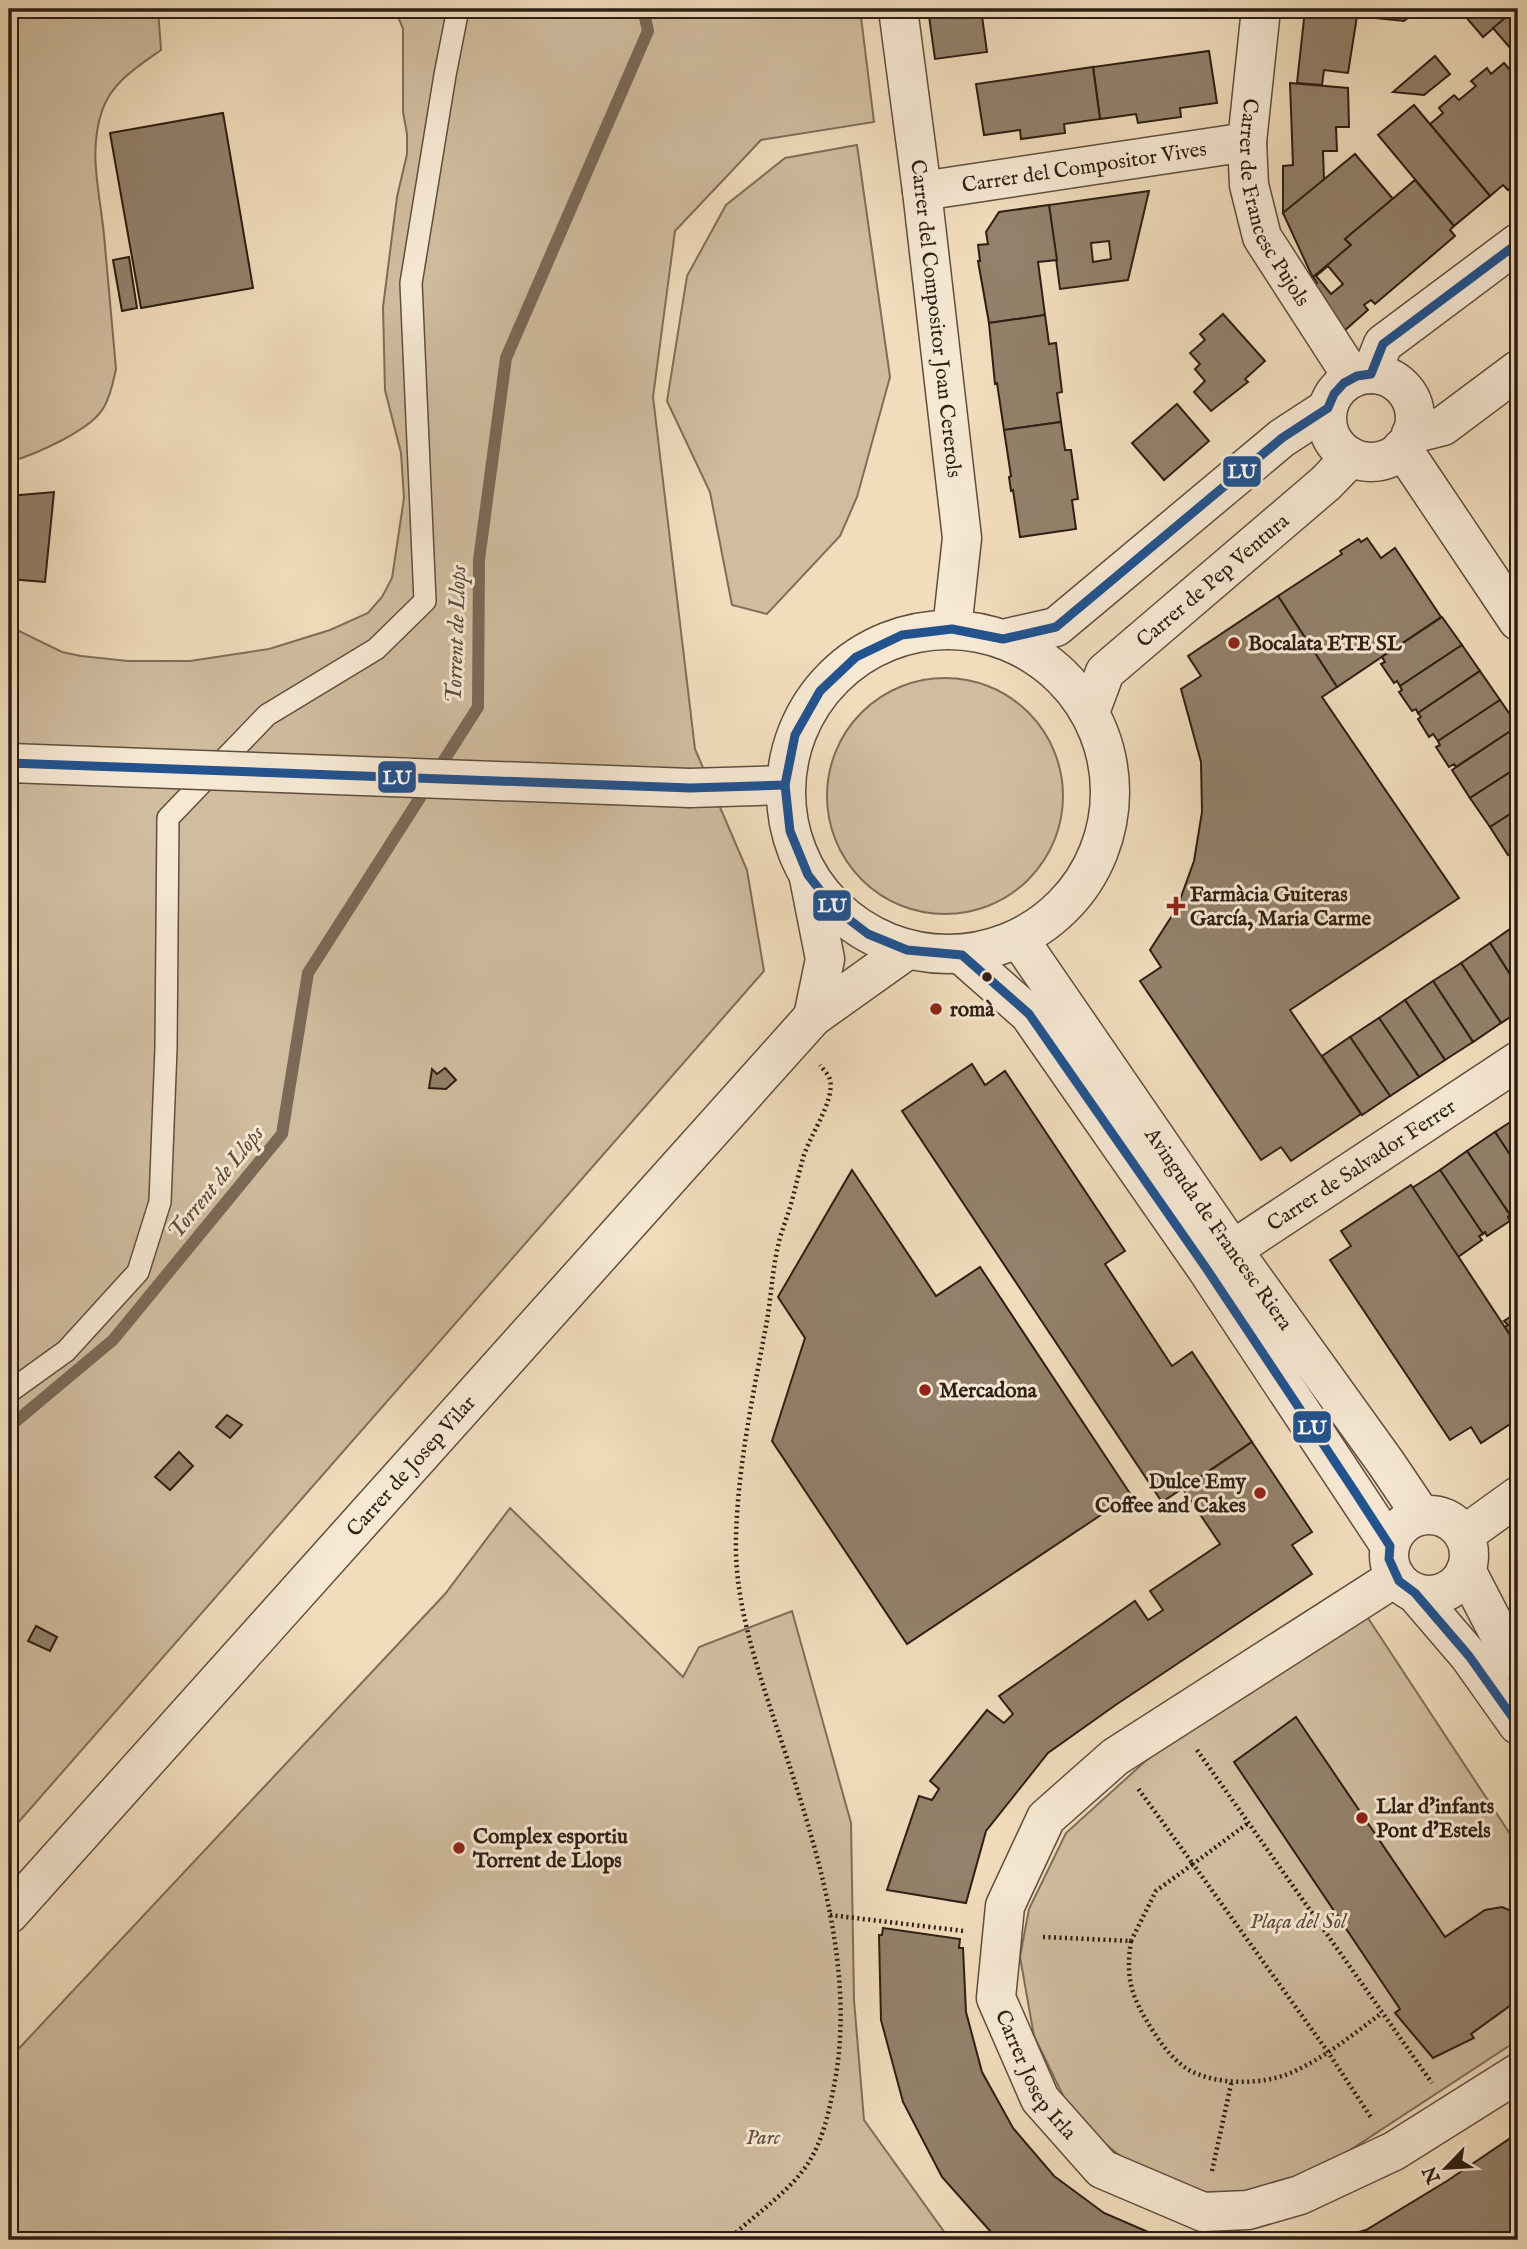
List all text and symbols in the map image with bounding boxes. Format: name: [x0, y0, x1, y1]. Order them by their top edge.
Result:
street label: Carrer de Francesc Pujols: [1232, 97, 1315, 312]
street label: Carrer del Compositor Vives: [960, 136, 1209, 200]
street label: Carrer del Compositor Joan Cererols: [903, 158, 967, 479]
line badge: LU: [1222, 455, 1262, 488]
text: LU: [1227, 461, 1257, 485]
street label: Carrer de Pep Ventura: [1131, 508, 1296, 654]
water label: Torrent de Llops: [440, 564, 473, 703]
place label: Bocalata ETE SL: [1248, 631, 1403, 658]
marker: Bocalata ETE SL: [1226, 635, 1242, 651]
line badge: LU: [377, 760, 417, 794]
text: LU: [382, 767, 412, 791]
place label: Farmàcia Guiteras García, Maria Carme: [1190, 882, 1371, 933]
line badge: LU: [812, 889, 852, 922]
text: LU: [817, 895, 847, 919]
marker: Farmàcia Guiteras García, Maria Carme: [1168, 898, 1184, 914]
unlabelled marker: [980, 970, 994, 984]
place label: romà: [950, 997, 995, 1024]
marker: romà: [928, 1001, 944, 1017]
street label: Carrer de Salvador Ferrer: [1262, 1094, 1462, 1238]
water label: Torrent de Llops: [161, 1120, 271, 1246]
street label: Avinguda de Francesc Riera: [1137, 1122, 1299, 1337]
place label: Mercadona: [939, 1378, 1038, 1405]
marker: Mercadona: [917, 1382, 933, 1398]
street label: Carrer de Josep Vilar: [341, 1390, 483, 1543]
line badge: LU: [1292, 1410, 1332, 1444]
text: LU: [1297, 1417, 1327, 1441]
place label: Dulce Emy Coffee and Cakes: [1095, 1469, 1247, 1520]
marker: Dulce Emy Coffee and Cakes: [1252, 1485, 1268, 1501]
place label: Llar d'infants Pont d'Estels: [1376, 1794, 1494, 1845]
marker: Llar d'infants Pont d'Estels: [1354, 1810, 1370, 1826]
place label: Complex esportiu Torrent de Llops: [472, 1824, 628, 1875]
marker: Complex esportiu Torrent de Llops: [451, 1840, 467, 1856]
park label: Plaça del Sol: [1250, 1909, 1348, 1936]
street label: Carrer Josep Irla: [988, 2006, 1082, 2146]
park label: Parc: [746, 2125, 781, 2152]
north arrow: [1412, 2134, 1482, 2204]
text: N: [1418, 2161, 1447, 2188]

